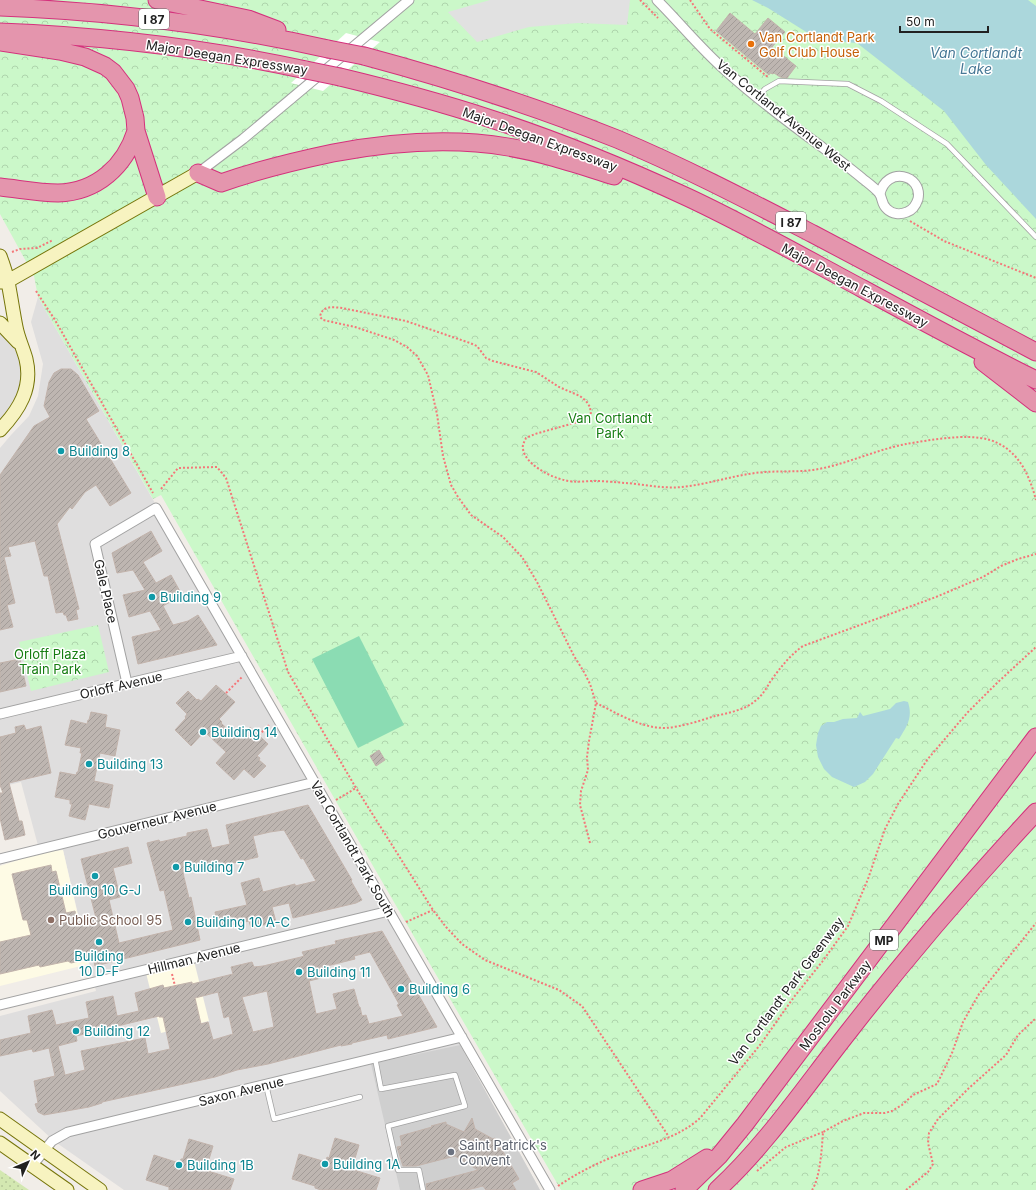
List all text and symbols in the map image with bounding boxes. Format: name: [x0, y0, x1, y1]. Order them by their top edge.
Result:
scale bar: [900, 8, 988, 34]
road number: I 87: [139, 9, 169, 29]
text: 50 m: [906, 14, 935, 29]
place label: Van Cortlandt Park Golf Club House: [759, 29, 875, 60]
street label: Major Deegan Expressway: [145, 36, 309, 78]
marker: Van Cortlandt Park Golf Club House: [746, 39, 756, 49]
water label: Van Cortlandt Lake: [930, 44, 1022, 77]
street label: Van Cortlandt Avenue West: [714, 56, 854, 174]
street label: Major Deegan Expressway: [460, 104, 620, 174]
road number: I 87: [776, 212, 806, 232]
street label: Major Deegan Expressway: [779, 240, 931, 330]
park label: Van Cortlandt Park: [568, 410, 652, 441]
place label: Building 8: [69, 443, 130, 459]
marker: Building 8: [56, 446, 66, 456]
street label: Gale Place: [91, 557, 121, 625]
place label: Building 9: [160, 589, 221, 605]
marker: Building 9: [147, 592, 157, 602]
park label: Orloff Plaza Train Park: [14, 646, 86, 677]
street label: Orloff Avenue: [78, 668, 164, 702]
place label: Building 14: [211, 724, 278, 740]
marker: Building 14: [198, 727, 208, 737]
place label: Building 13: [97, 756, 163, 772]
marker: Building 13: [84, 759, 94, 769]
street label: Van Cortlandt Park South: [307, 778, 399, 920]
street label: Gouverneur Avenue: [96, 797, 218, 843]
place label: Building 7: [184, 859, 244, 875]
marker: Building 7: [171, 862, 181, 872]
marker: Building 10 G-J: [90, 871, 100, 881]
place label: Building 10 G-J: [49, 882, 141, 898]
place label: Public School 95: [59, 912, 162, 928]
place label: Building 10 A-C: [196, 914, 290, 930]
street label: Van Cortlandt Park Greenway: [725, 914, 847, 1068]
marker: Public School 95: [46, 915, 56, 925]
marker: Building 10 A-C: [183, 917, 193, 927]
road number: MP: [870, 930, 898, 950]
marker: Building 10 D-F: [94, 937, 104, 947]
street label: Hillman Avenue: [146, 939, 242, 977]
place label: Building 10 D-F: [74, 948, 124, 979]
street label: Mosholu Parkway: [796, 957, 874, 1053]
place label: Building 11: [307, 964, 370, 980]
marker: Building 11: [294, 967, 304, 977]
place label: Building 6: [409, 981, 470, 997]
marker: Building 6: [396, 984, 406, 994]
place label: Building 12: [84, 1023, 150, 1039]
marker: Building 12: [71, 1026, 81, 1036]
street label: Saxon Avenue: [197, 1073, 285, 1109]
place label: Saint Patrick's Convent: [459, 1137, 547, 1168]
north arrow: [8, 1142, 48, 1182]
text: N: [27, 1147, 43, 1163]
marker: Saint Patrick's Convent: [446, 1147, 456, 1157]
place label: Building 1A: [333, 1156, 400, 1172]
place label: Building 1B: [187, 1157, 254, 1173]
marker: Building 1A: [320, 1159, 330, 1169]
marker: Building 1B: [174, 1160, 184, 1170]

